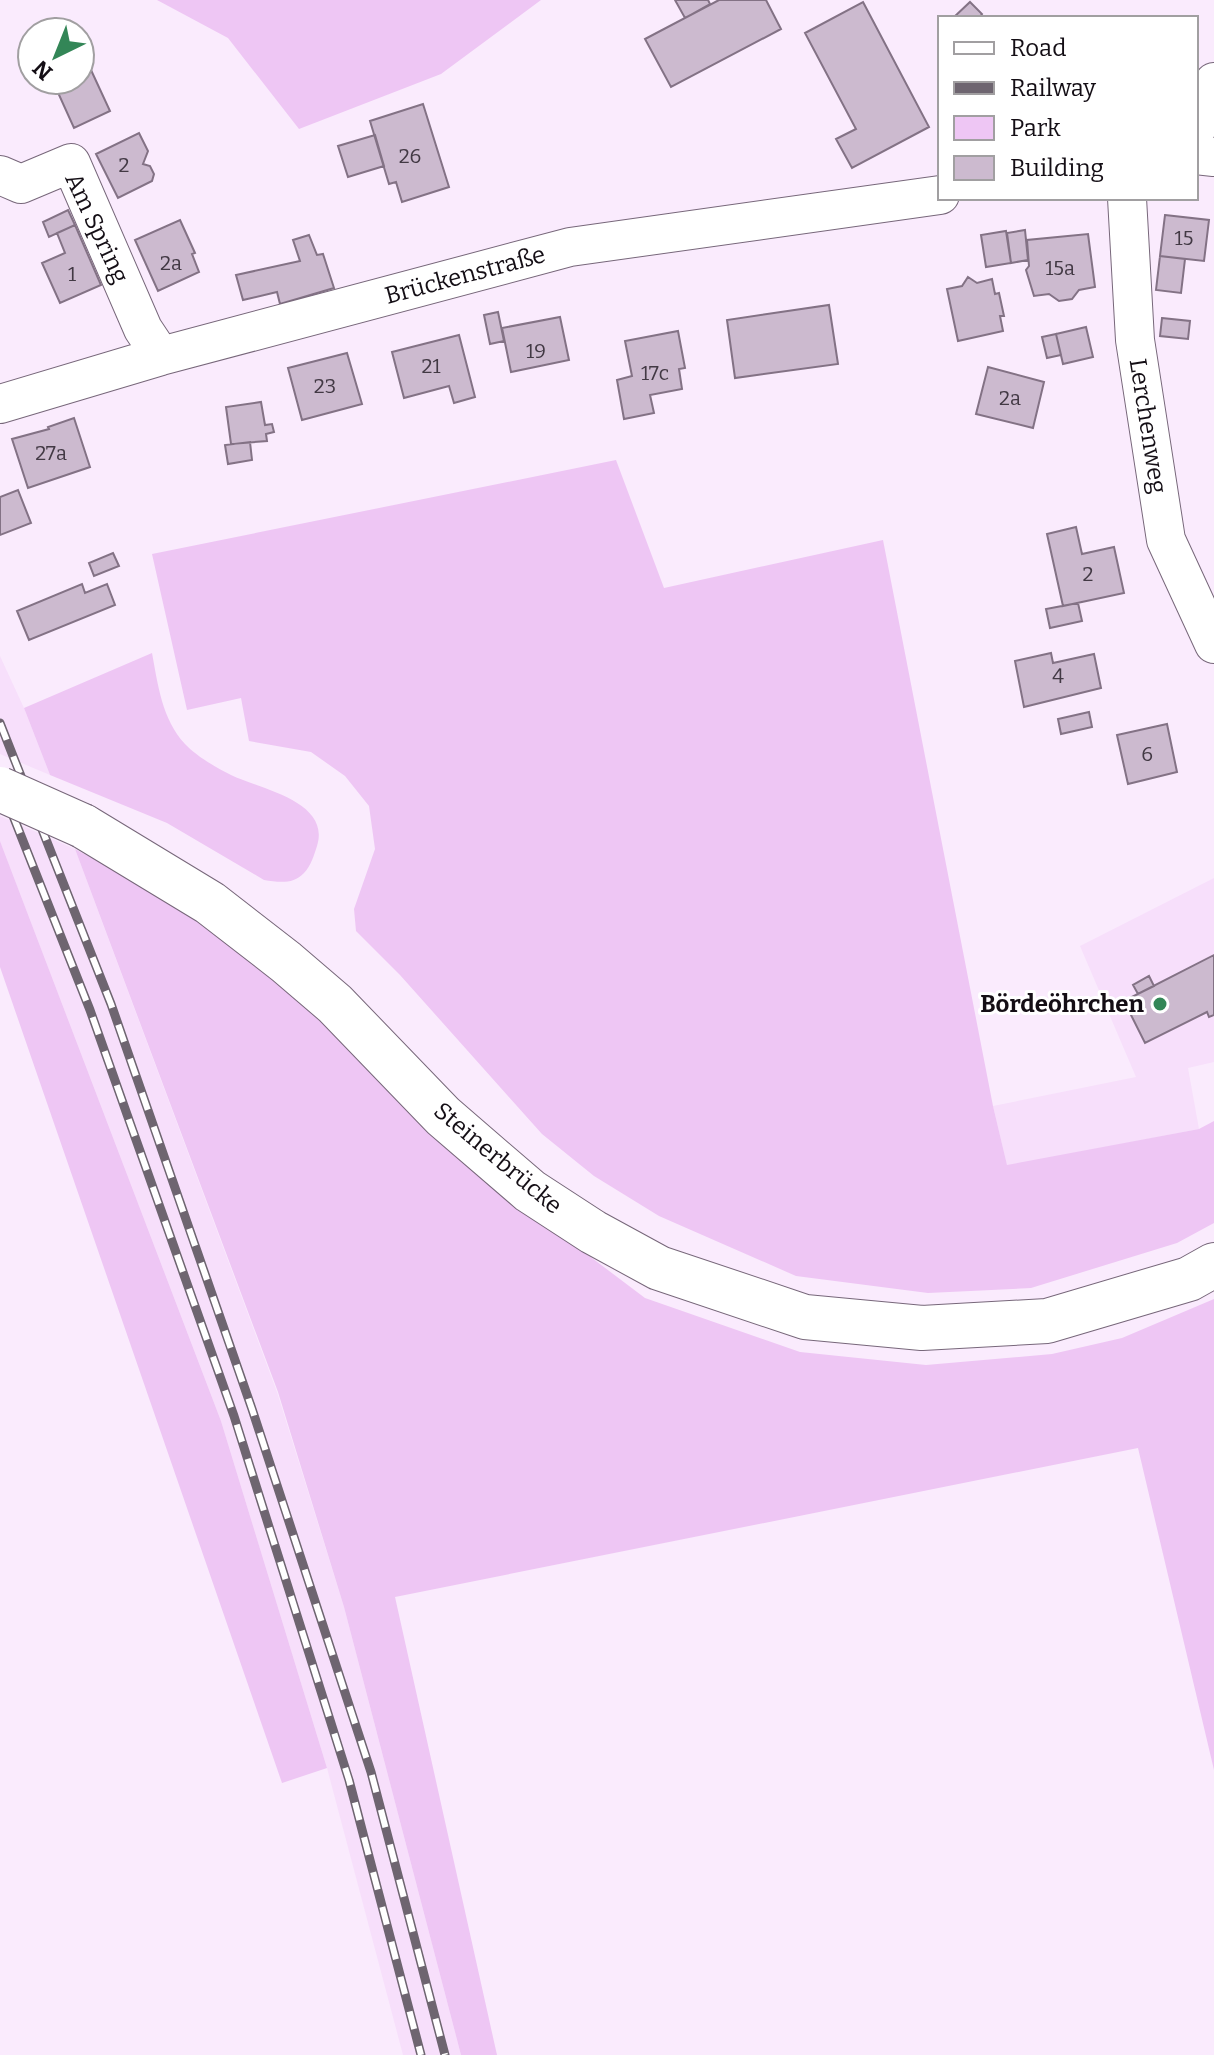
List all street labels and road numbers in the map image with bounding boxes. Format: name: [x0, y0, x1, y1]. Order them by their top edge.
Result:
street label: Am Spring: [59, 169, 135, 287]
street label: Brückenstraße: [382, 240, 548, 310]
street label: Lerchenweg: [1124, 357, 1172, 495]
street label: Steinerbrücke: [428, 1096, 568, 1220]

